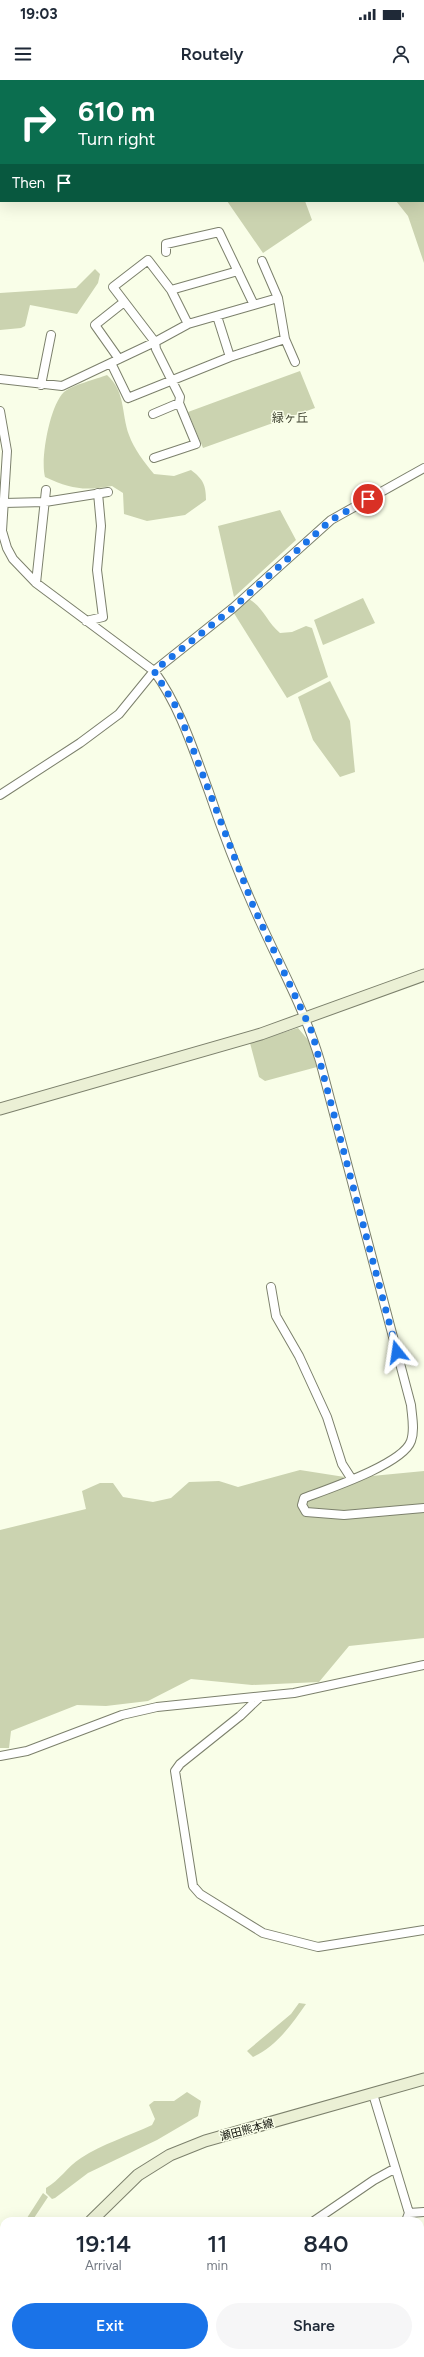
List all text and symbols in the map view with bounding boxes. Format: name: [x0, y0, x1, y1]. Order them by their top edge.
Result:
text: 19:03: [20, 5, 58, 23]
icon: menu: [12, 43, 34, 65]
text: Routely: [180, 43, 244, 65]
icon: person: [390, 43, 412, 65]
text: 610 m: [78, 94, 155, 128]
icon: right: [12, 96, 64, 148]
text: Turn right: [78, 128, 155, 150]
icon: arrive: [53, 172, 75, 194]
text: Then: [12, 174, 45, 192]
district label: 緑ヶ丘: [272, 411, 308, 425]
pin: [351, 482, 385, 516]
icon: arrive: [357, 488, 379, 510]
position arrow: [376, 1331, 418, 1373]
street label: 瀬田熊本線: [219, 2117, 275, 2143]
text: 19:14: [75, 2229, 131, 2258]
text: 11: [207, 2229, 227, 2258]
text: 840: [303, 2229, 349, 2258]
text: Arrival: [85, 2258, 122, 2273]
text: min: [207, 2258, 228, 2273]
text: m: [320, 2258, 331, 2273]
button: Exit: [12, 2303, 208, 2349]
button: Share: [216, 2303, 412, 2349]

